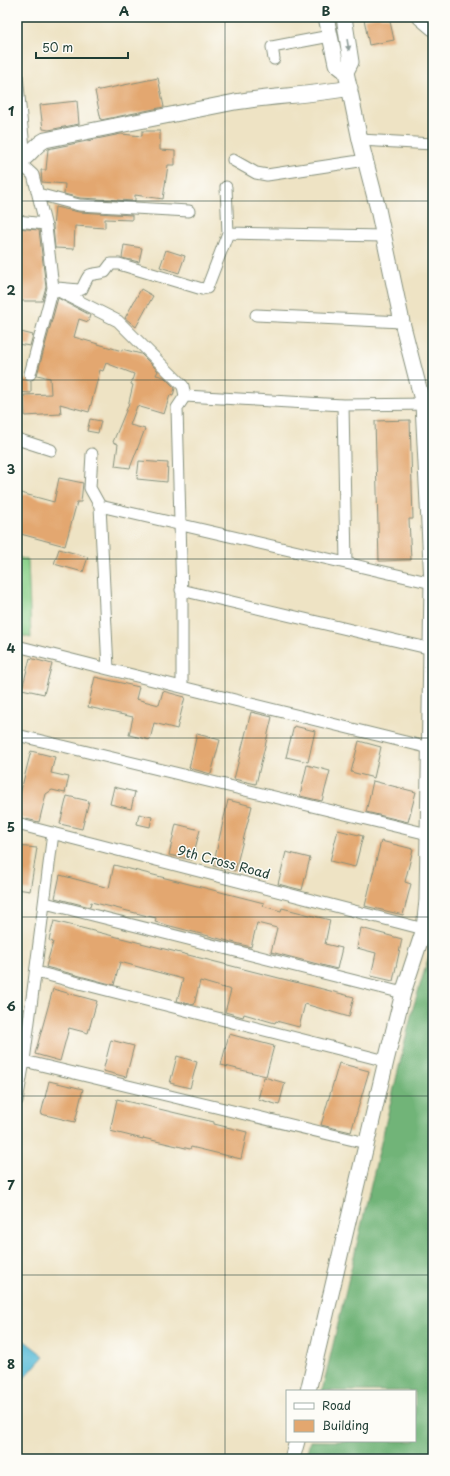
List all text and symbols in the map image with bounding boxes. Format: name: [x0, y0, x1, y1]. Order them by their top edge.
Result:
text: A: [119, 1, 129, 20]
text: B: [322, 1, 331, 20]
scale bar: [36, 34, 128, 60]
text: 50 m: [42, 38, 73, 56]
one-way arrow: [346, 39, 352, 51]
text: 1: [8, 101, 14, 120]
text: 2: [6, 280, 16, 299]
text: 3: [7, 459, 16, 478]
text: 4: [7, 638, 16, 657]
text: 5: [7, 817, 15, 836]
street label: 9th Cross Road: [176, 840, 272, 883]
text: 6: [6, 996, 16, 1015]
text: 7: [7, 1175, 15, 1194]
text: 8: [7, 1354, 15, 1373]
legend: [286, 1390, 416, 1442]
text: Road: [322, 1396, 351, 1414]
text: Building: [322, 1416, 369, 1434]

